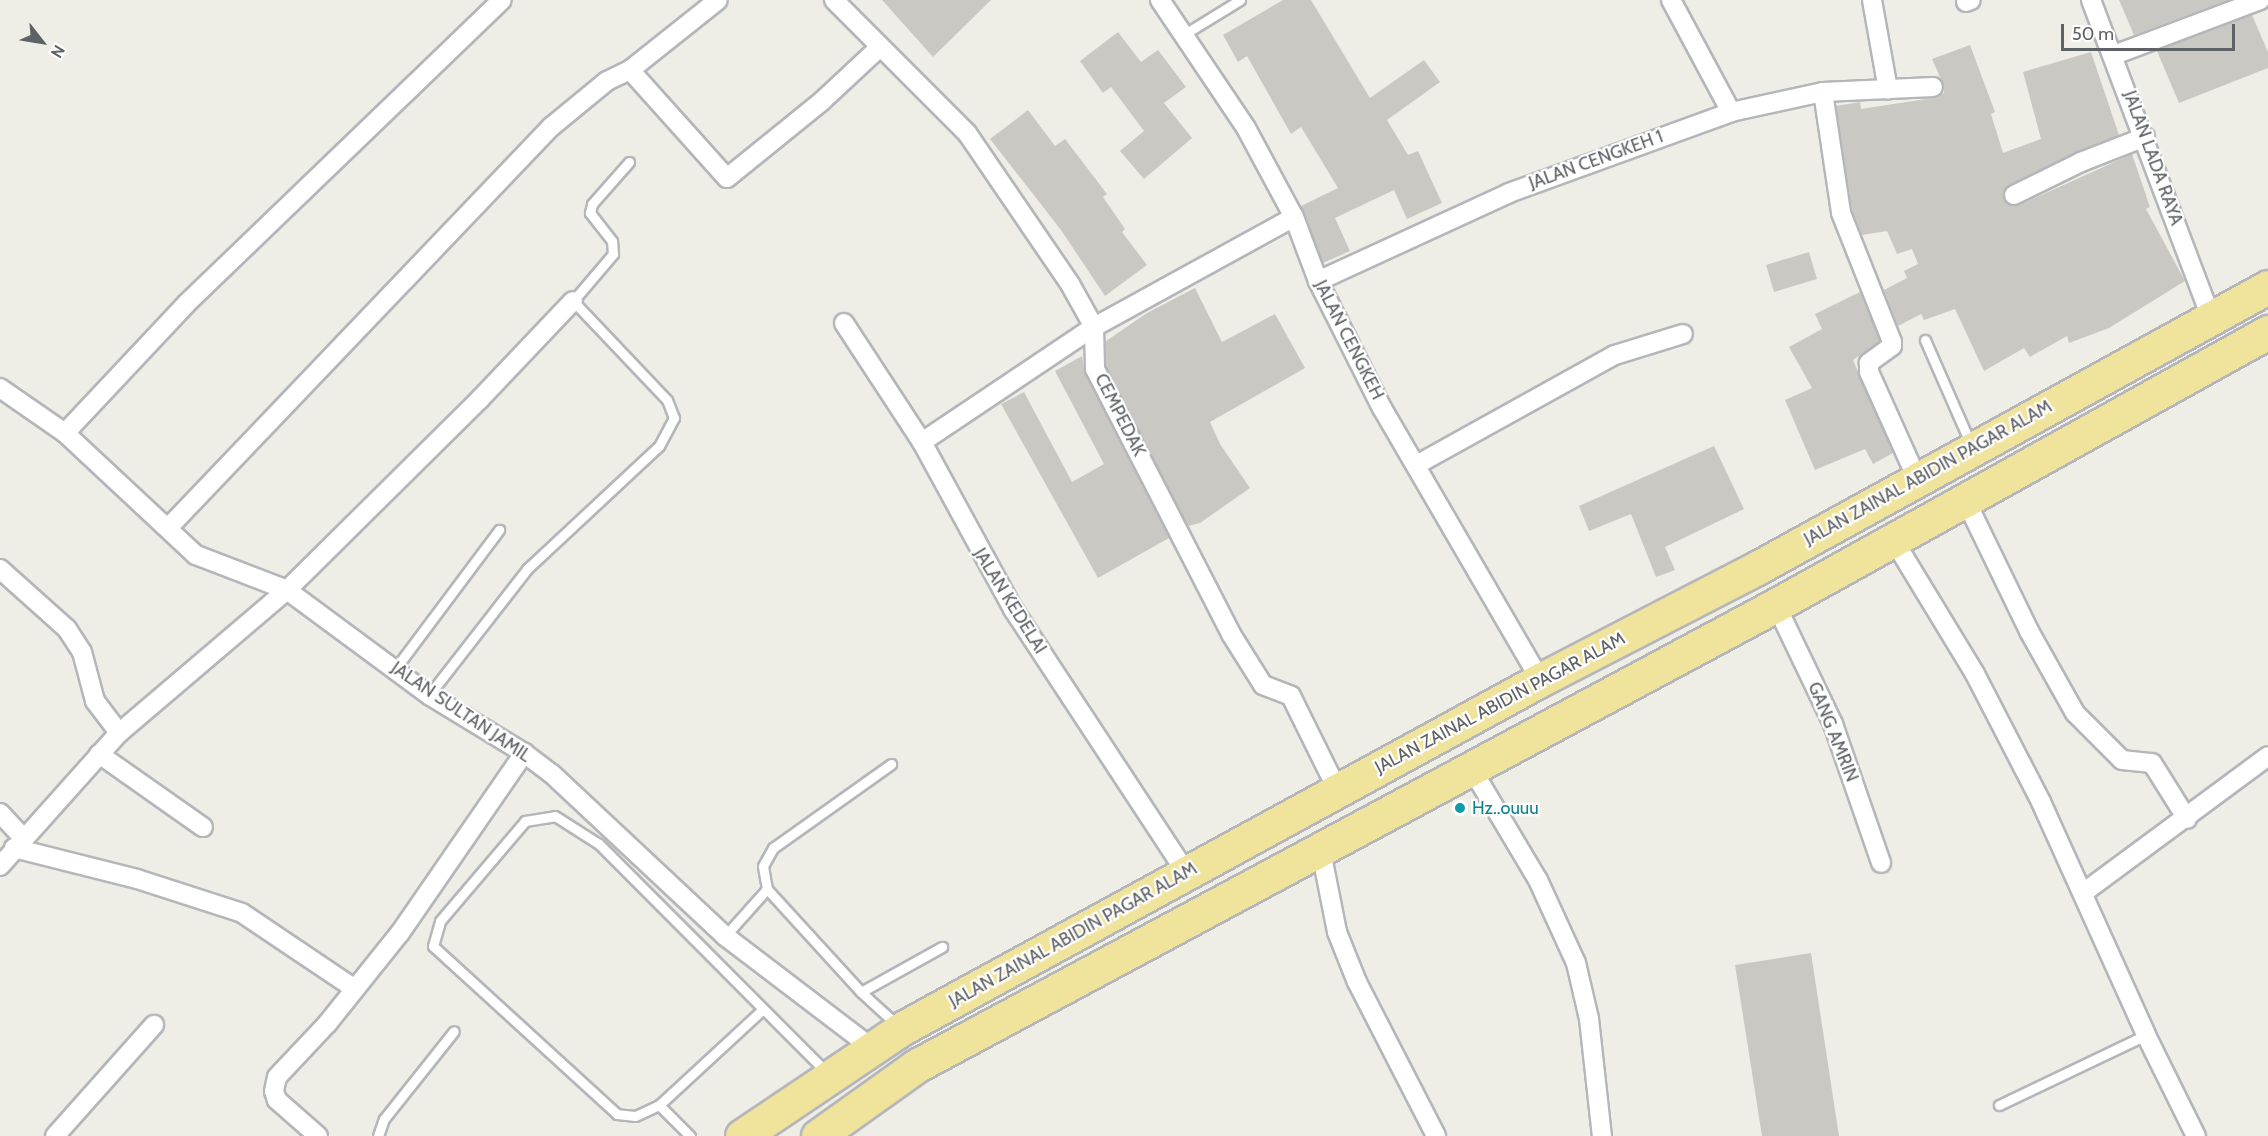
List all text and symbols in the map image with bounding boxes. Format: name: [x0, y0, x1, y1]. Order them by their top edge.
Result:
north arrow: [12, 12, 72, 72]
scale bar: [2064, 12, 2238, 50]
text: 50 m: [2072, 23, 2114, 45]
text: N: [47, 42, 69, 61]
street label: JALAN LADA RAYA: [2119, 88, 2187, 228]
street label: JALAN CENGKEH 1: [1526, 126, 1666, 194]
street label: JALAN CENGKEH: [1310, 277, 1388, 403]
street label: CEMPEDAK: [1090, 370, 1150, 460]
street label: JALAN ZAINAL ABIDIN PAGAR ALAM: [1800, 396, 2056, 550]
street label: JALAN KEDELAI: [969, 544, 1051, 658]
street label: JALAN ZAINAL ABIDIN PAGAR ALAM: [1371, 628, 1629, 778]
street label: JALAN SULTAN JAMIL: [387, 657, 535, 767]
street label: GANG AMRIN: [1803, 679, 1863, 785]
place label: Hz..ouuu: [1472, 797, 1539, 819]
marker: Hz..ouuu: [1453, 801, 1467, 815]
street label: JALAN ZAINAL ABIDIN PAGAR ALAM: [945, 858, 1201, 1012]

